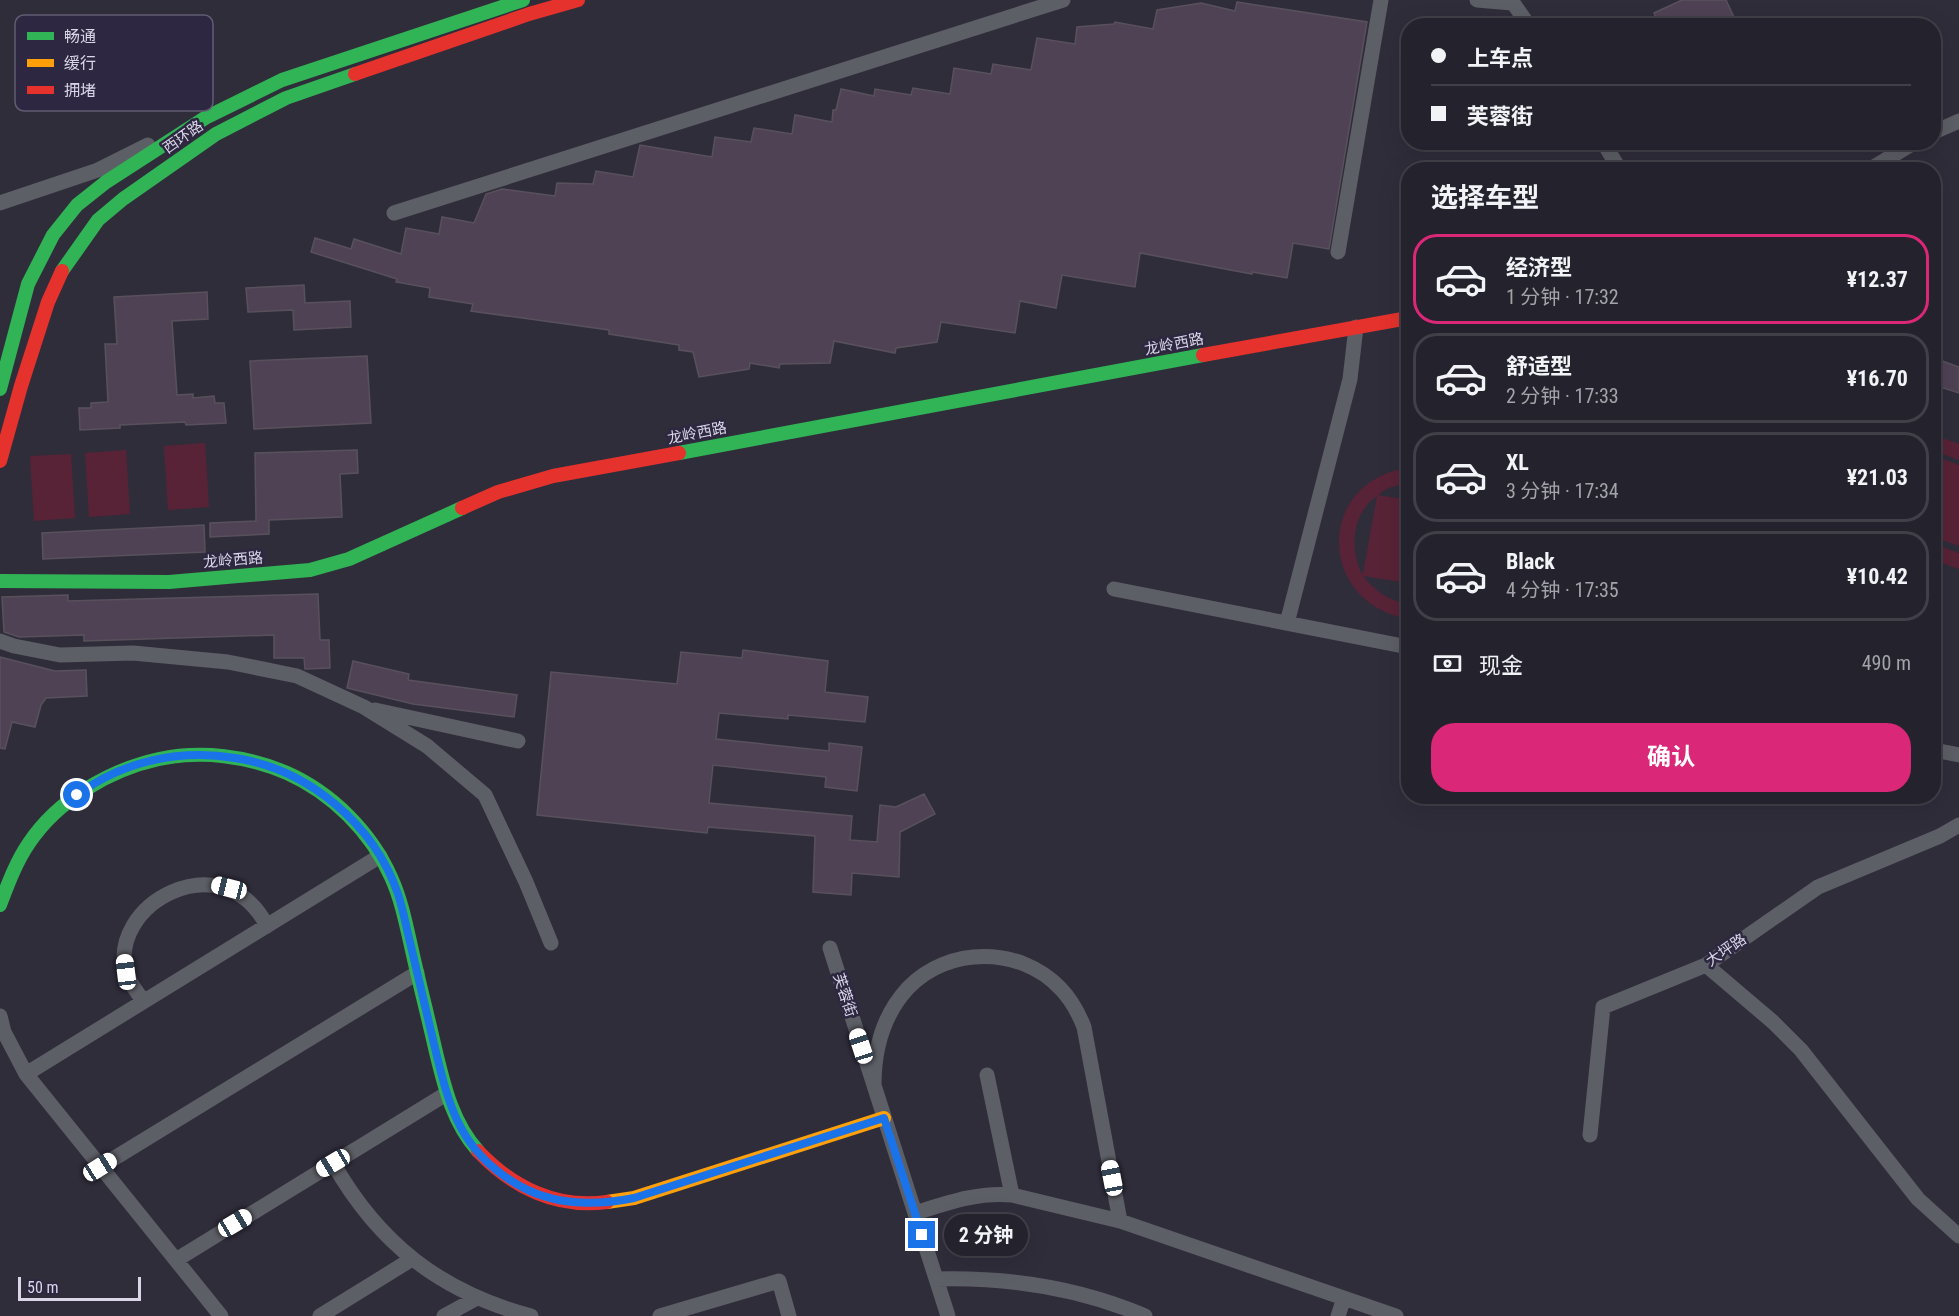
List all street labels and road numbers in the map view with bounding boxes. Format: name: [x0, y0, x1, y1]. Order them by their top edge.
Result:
street label: 西环路: [159, 117, 207, 157]
street label: 龙岭西路: [1143, 329, 1205, 359]
street label: 龙岭西路: [666, 418, 728, 448]
street label: 龙岭西路: [202, 548, 264, 572]
street label: 大坪路: [1702, 930, 1750, 970]
street label: 芙蓉街: [829, 971, 861, 1019]

